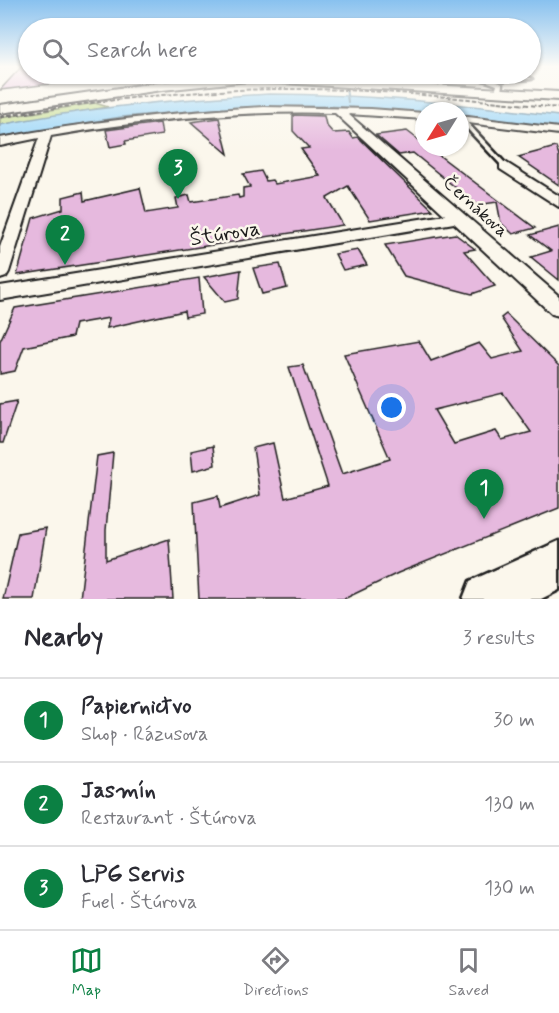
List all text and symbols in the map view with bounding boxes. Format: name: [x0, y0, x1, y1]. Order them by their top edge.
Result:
search box: [18, 18, 541, 84]
icon: search: [39, 35, 72, 68]
text: Search here: [87, 37, 198, 65]
north arrow: [415, 102, 469, 156]
pin: 3: [158, 150, 198, 199]
street label: Černákova: [437, 171, 513, 243]
street label: Štúrova: [188, 215, 262, 253]
pin: 2: [46, 216, 84, 265]
your location: [377, 393, 406, 422]
pin: 1: [464, 470, 504, 519]
text: Nearby: [24, 621, 103, 655]
text: 3 results: [463, 625, 535, 652]
text: Papiernictvo: [81, 693, 192, 721]
text: 1: [39, 707, 48, 734]
text: 30 m: [493, 707, 535, 734]
text: Shop · Rázusova: [81, 721, 208, 748]
text: Jasmín: [81, 777, 156, 805]
text: 2: [39, 791, 48, 818]
text: 130 m: [484, 791, 535, 818]
text: Restaurant · Štúrova: [81, 805, 257, 832]
text: LPG Servis: [81, 861, 184, 889]
text: 3: [39, 875, 48, 902]
text: 130 m: [484, 875, 535, 902]
text: Fuel · Štúrova: [81, 889, 197, 916]
tab: Map: [70, 944, 103, 1001]
tab: Directions: [243, 944, 309, 1001]
tab: Saved: [449, 944, 489, 1001]

